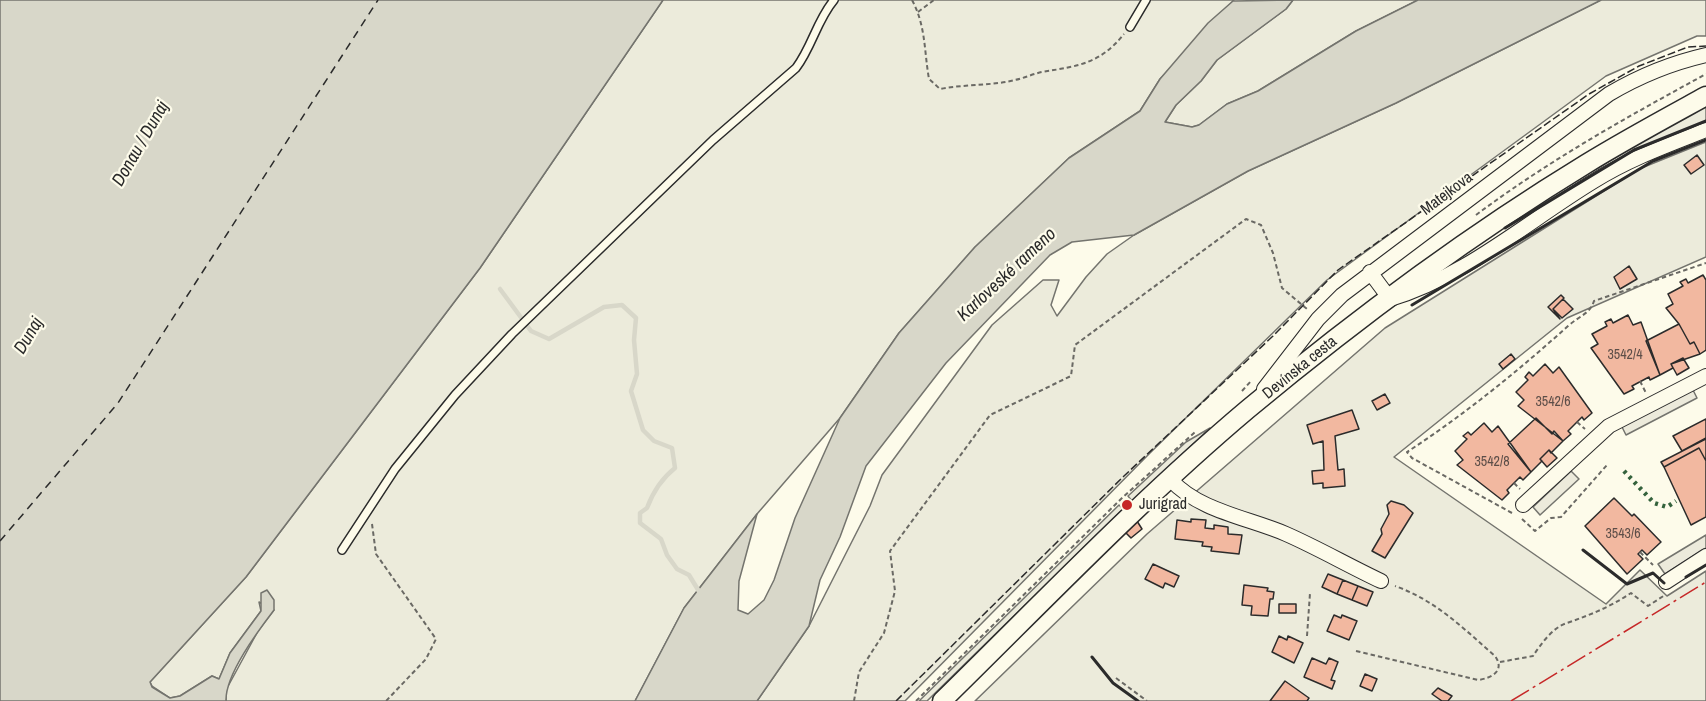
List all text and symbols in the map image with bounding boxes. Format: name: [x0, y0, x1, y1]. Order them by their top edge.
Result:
water label: Donau / Dunaj: [108, 98, 174, 190]
street label: Matejkova: [1417, 168, 1477, 220]
water label: Karloveské rameno: [953, 224, 1061, 326]
water label: Dunaj: [10, 314, 48, 358]
street label: Devínska cesta: [1259, 332, 1341, 404]
house number: 3542/4: [1607, 347, 1643, 363]
house number: 3542/6: [1535, 394, 1571, 410]
house number: 3542/8: [1474, 454, 1510, 470]
place label: Jurigrad: [1139, 495, 1187, 515]
marker: Jurigrad: [1120, 498, 1134, 512]
house number: 3543/6: [1605, 526, 1641, 542]

